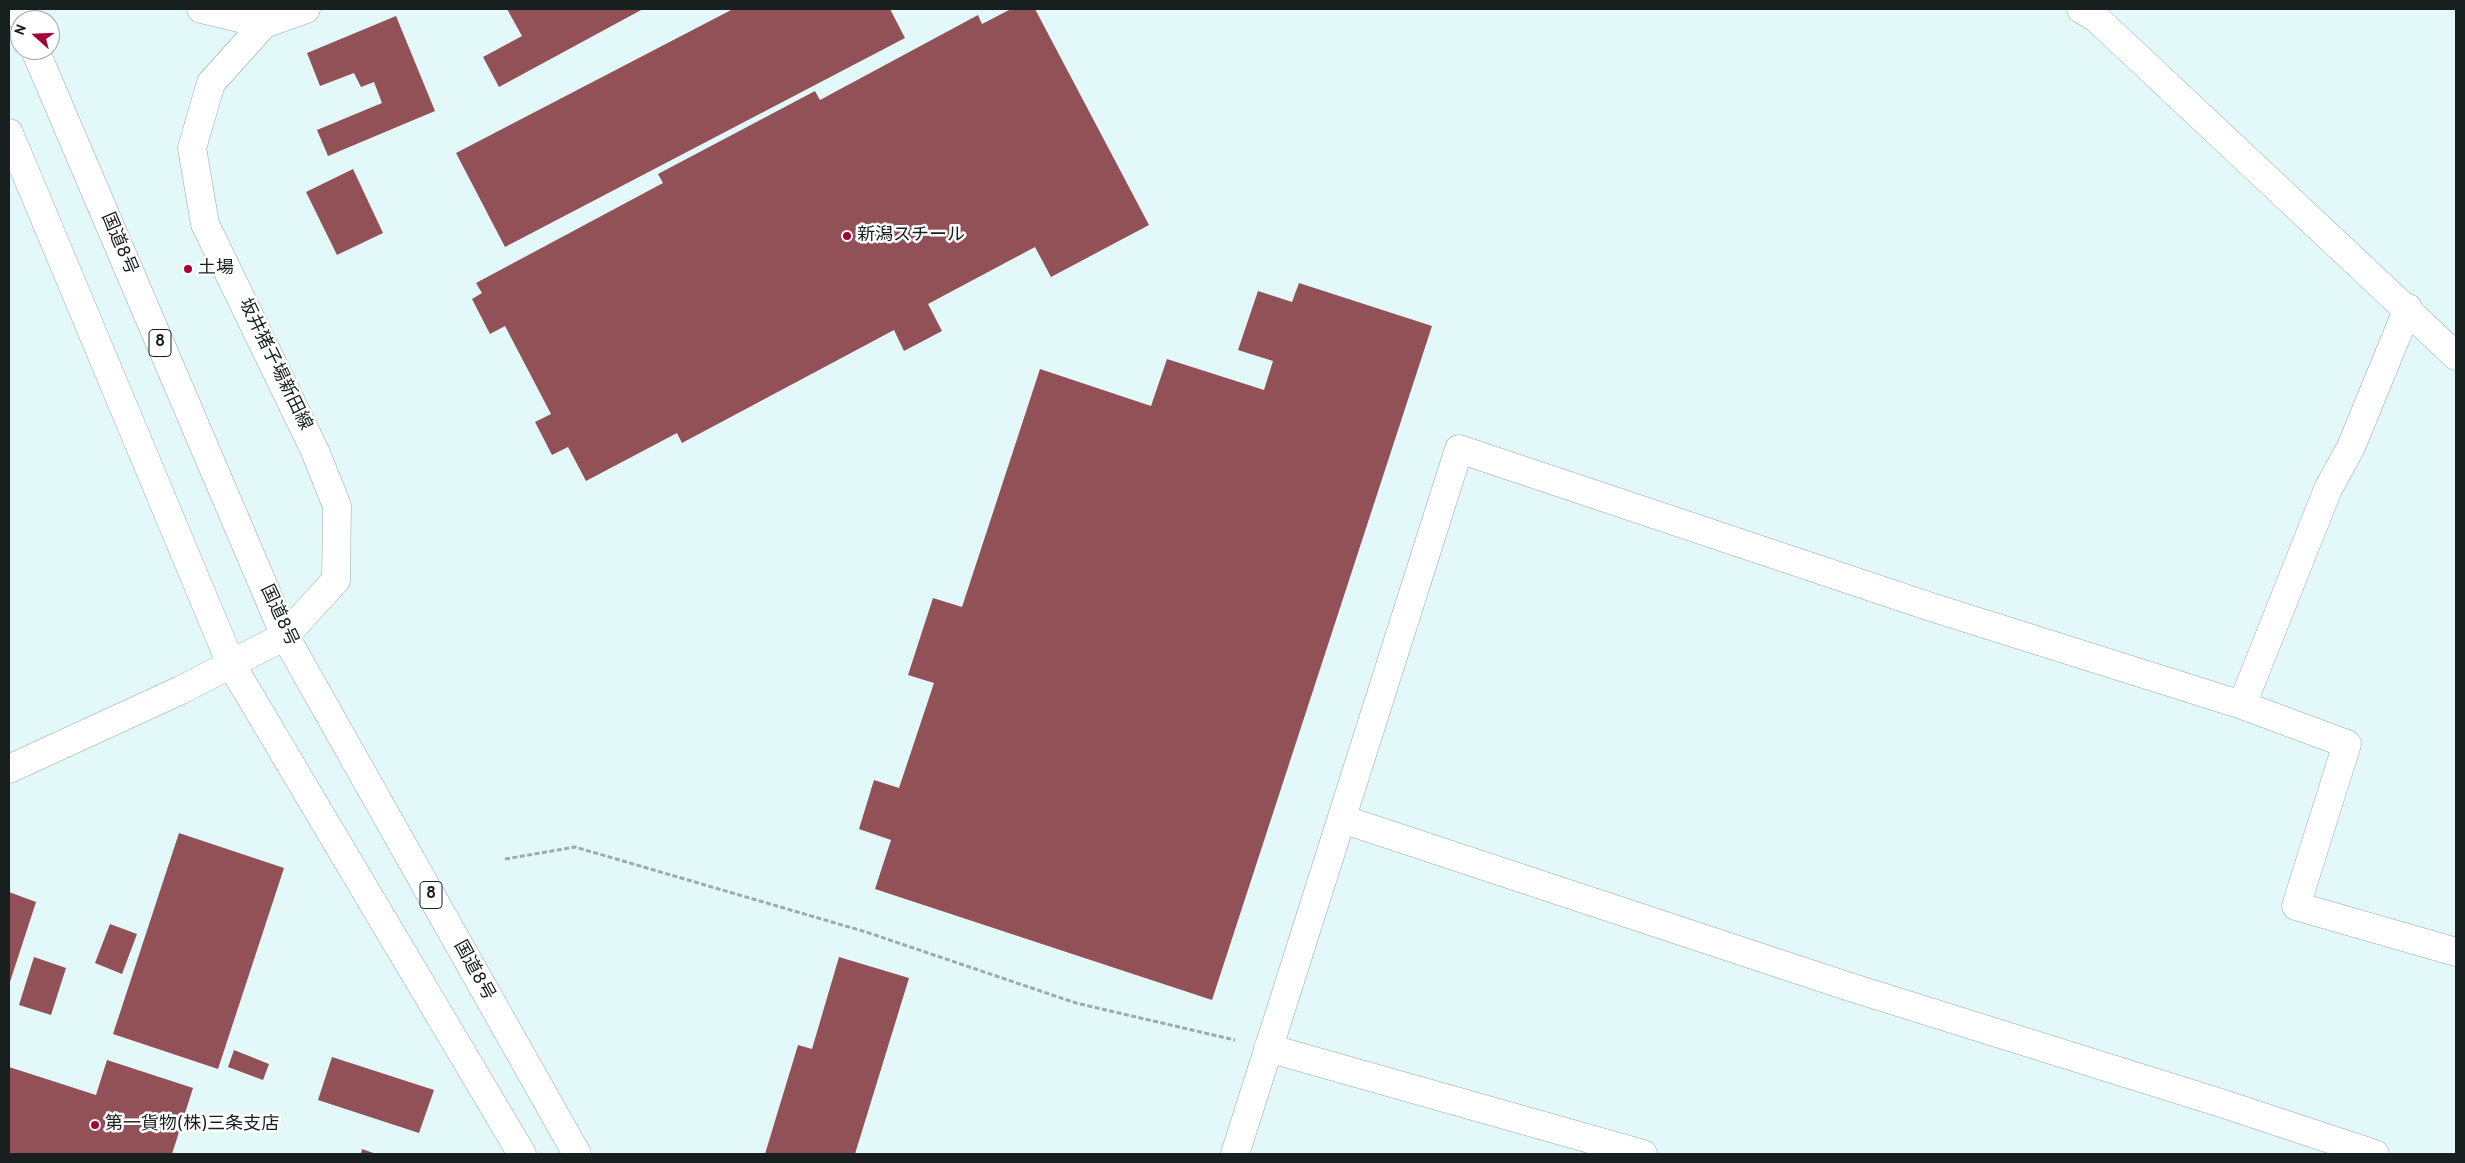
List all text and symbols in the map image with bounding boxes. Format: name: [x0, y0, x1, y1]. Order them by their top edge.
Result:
north arrow: [10, 10, 60, 60]
text: N: [12, 22, 31, 38]
street label: 国道8号: [95, 210, 141, 278]
place label: 新潟スチール: [857, 225, 965, 247]
marker: 新潟スチール: [841, 230, 853, 242]
place label: 土場: [198, 258, 234, 280]
marker: 土場: [182, 263, 194, 275]
street label: 坂井猪子場新田線: [233, 296, 315, 434]
road number: 8: [149, 329, 171, 356]
street label: 国道8号: [254, 582, 302, 650]
road number: 8: [420, 882, 442, 908]
street label: 国道8号: [448, 937, 498, 1005]
place label: 第一貨物(株)三条支店: [105, 1114, 279, 1136]
marker: 第一貨物(株)三条支店: [89, 1119, 101, 1131]

